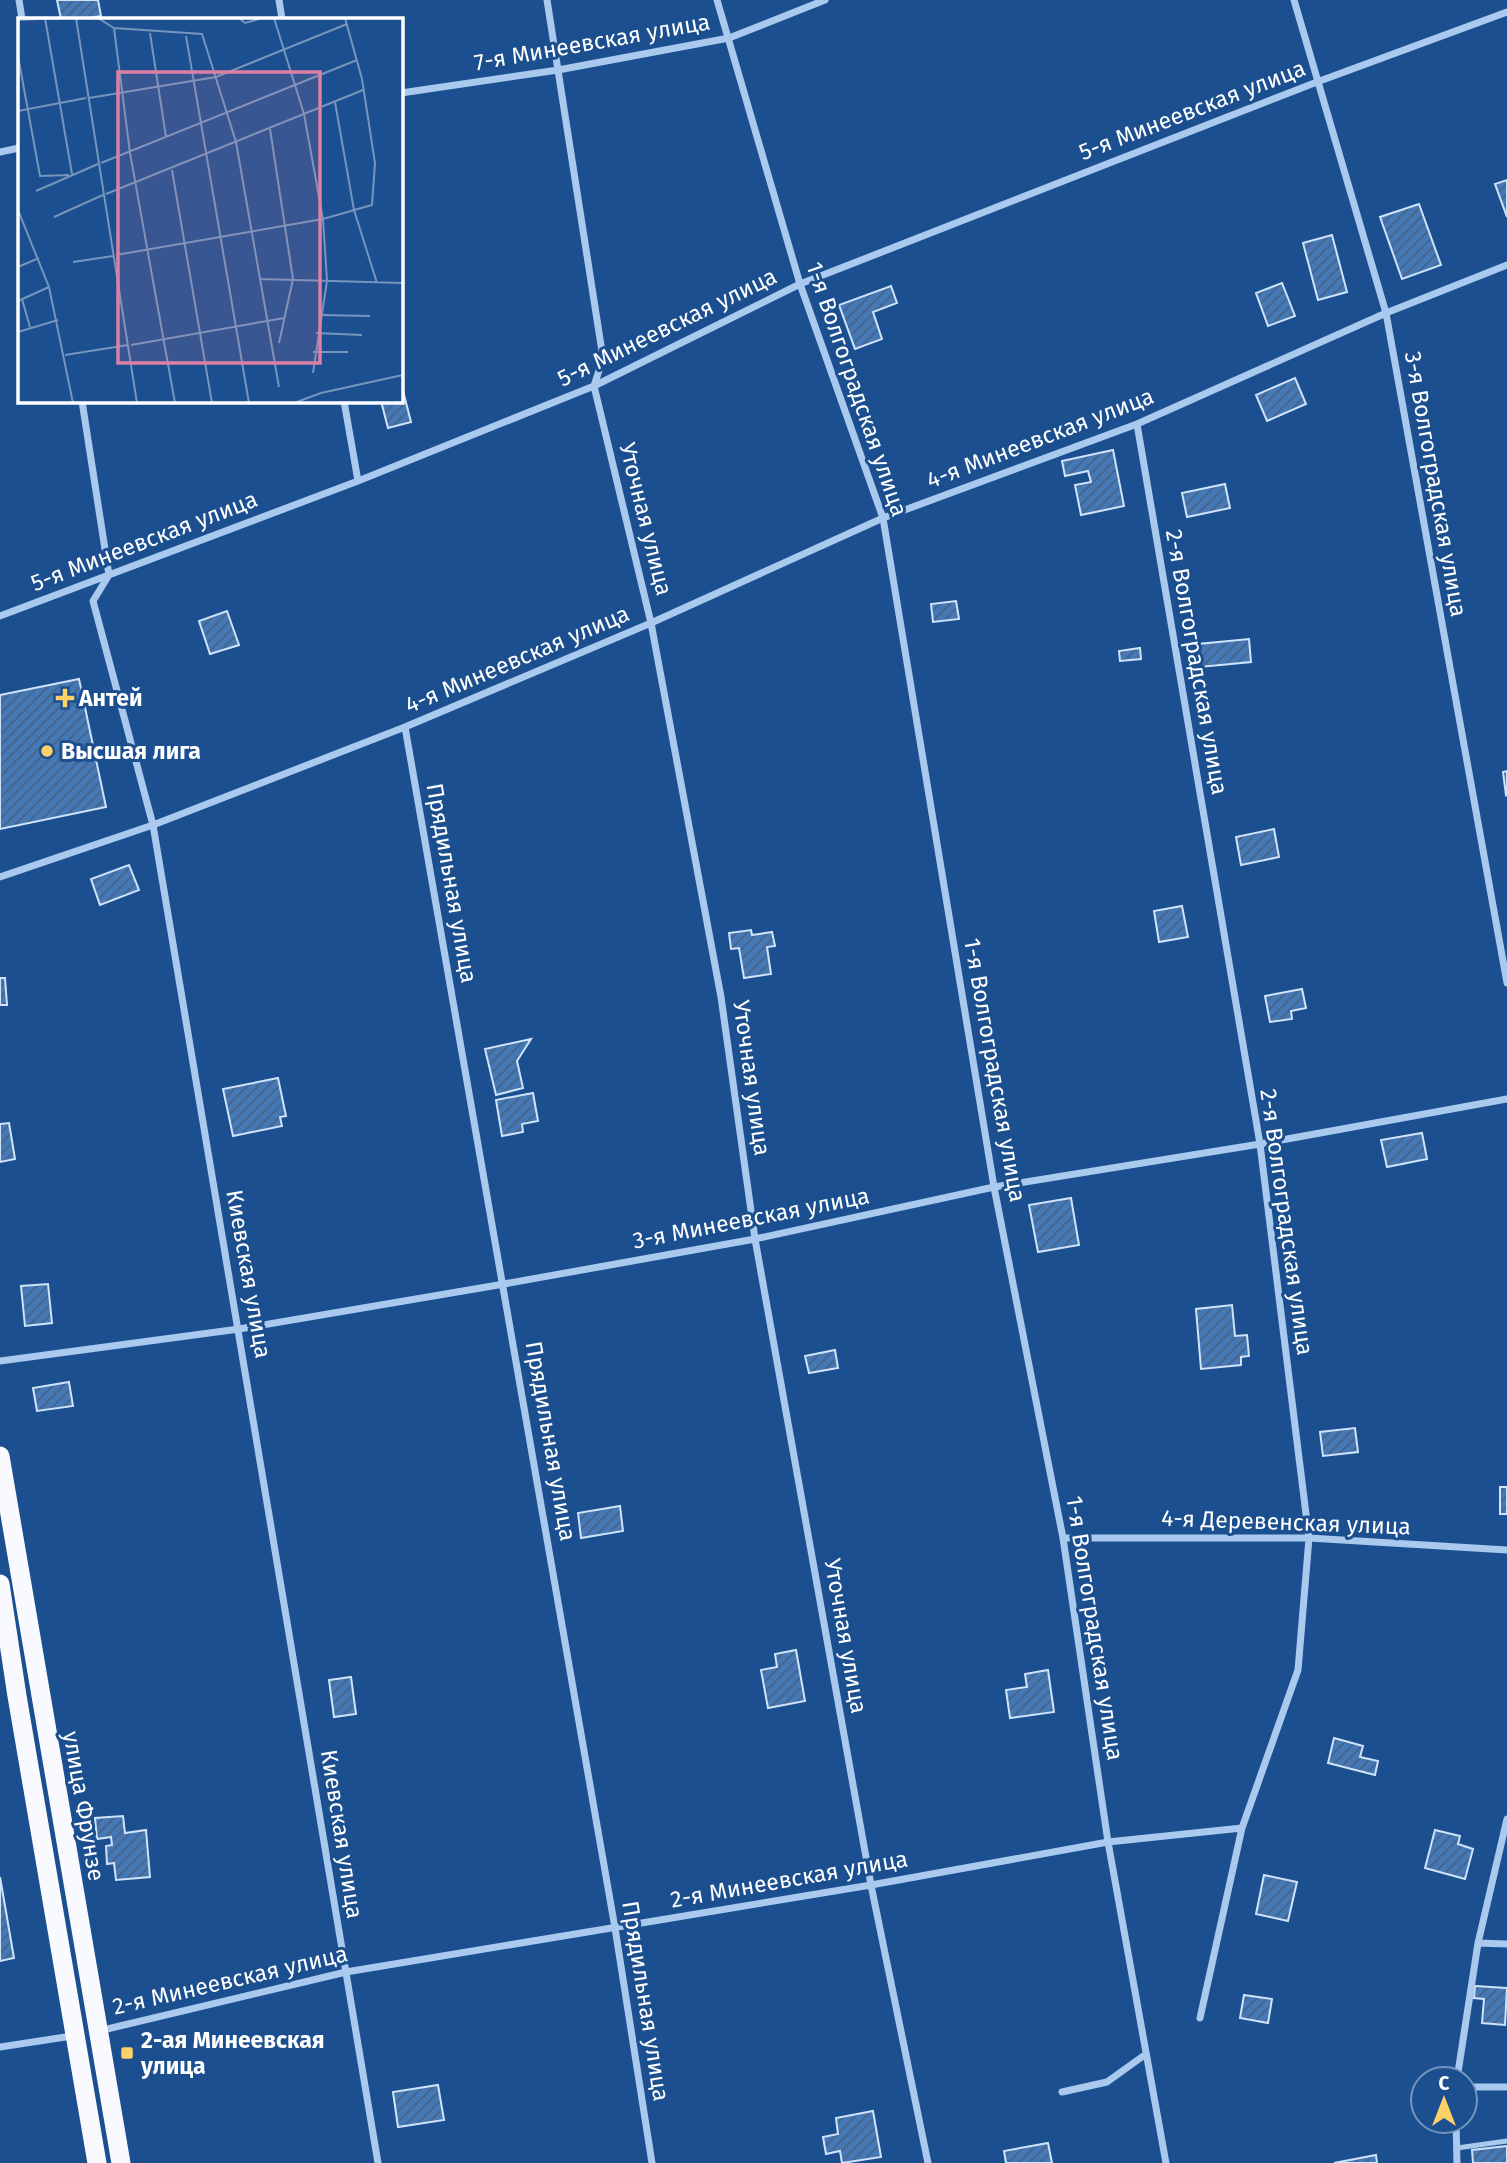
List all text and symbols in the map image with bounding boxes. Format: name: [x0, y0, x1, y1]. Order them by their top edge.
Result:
street label: 7-я Минеевская улица: [472, 7, 712, 77]
inset map: [18, 18, 402, 402]
street label: 5-я Минеевская улица: [1075, 54, 1309, 166]
street label: 1-я Волгоградская улица: [800, 258, 914, 520]
street label: 5-я Минеевская улица: [553, 262, 781, 392]
street label: 3-я Волгоградская улица: [1399, 349, 1473, 619]
street label: 4-я Минеевская улица: [922, 382, 1158, 494]
street label: Уточная улица: [613, 440, 679, 598]
street label: 5-я Минеевская улица: [27, 485, 261, 597]
street label: 2-я Волгоградская улица: [1160, 527, 1234, 797]
street label: 4-я Минеевская улица: [401, 599, 633, 719]
place label: Антей: [78, 684, 143, 712]
marker: Антей: [57, 690, 73, 706]
place label: Высшая лига: [61, 737, 201, 765]
marker: Высшая лига: [39, 743, 55, 759]
street label: Прядильная улица: [421, 781, 483, 985]
street label: 1-я Волгоградская улица: [958, 936, 1032, 1204]
street label: Уточная улица: [727, 998, 777, 1158]
street label: 2-я Волгоградская улица: [1254, 1087, 1320, 1357]
street label: 3-я Минеевская улица: [630, 1181, 872, 1255]
street label: Киевская улица: [220, 1188, 278, 1360]
street label: Прядильная улица: [520, 1339, 582, 1543]
street label: 1-я Волгоградская улица: [1060, 1494, 1130, 1762]
street label: 4-я Деревенская улица: [1161, 1504, 1411, 1540]
street label: Уточная улица: [819, 1556, 873, 1716]
street label: улица Фрунзе: [57, 1729, 111, 1883]
street label: Киевская улица: [315, 1748, 369, 1920]
street label: 2-я Минеевская улица: [668, 1844, 910, 1914]
street label: Прядильная улица: [616, 1899, 676, 2103]
street label: 2-я Минеевская улица: [110, 1939, 350, 2021]
place label: 2-ая Минеевская улица: [140, 2026, 325, 2080]
marker: 2-ая Минеевская улица: [119, 2045, 135, 2061]
north arrow: [1409, 2065, 1479, 2135]
text: С: [1439, 2072, 1450, 2095]

